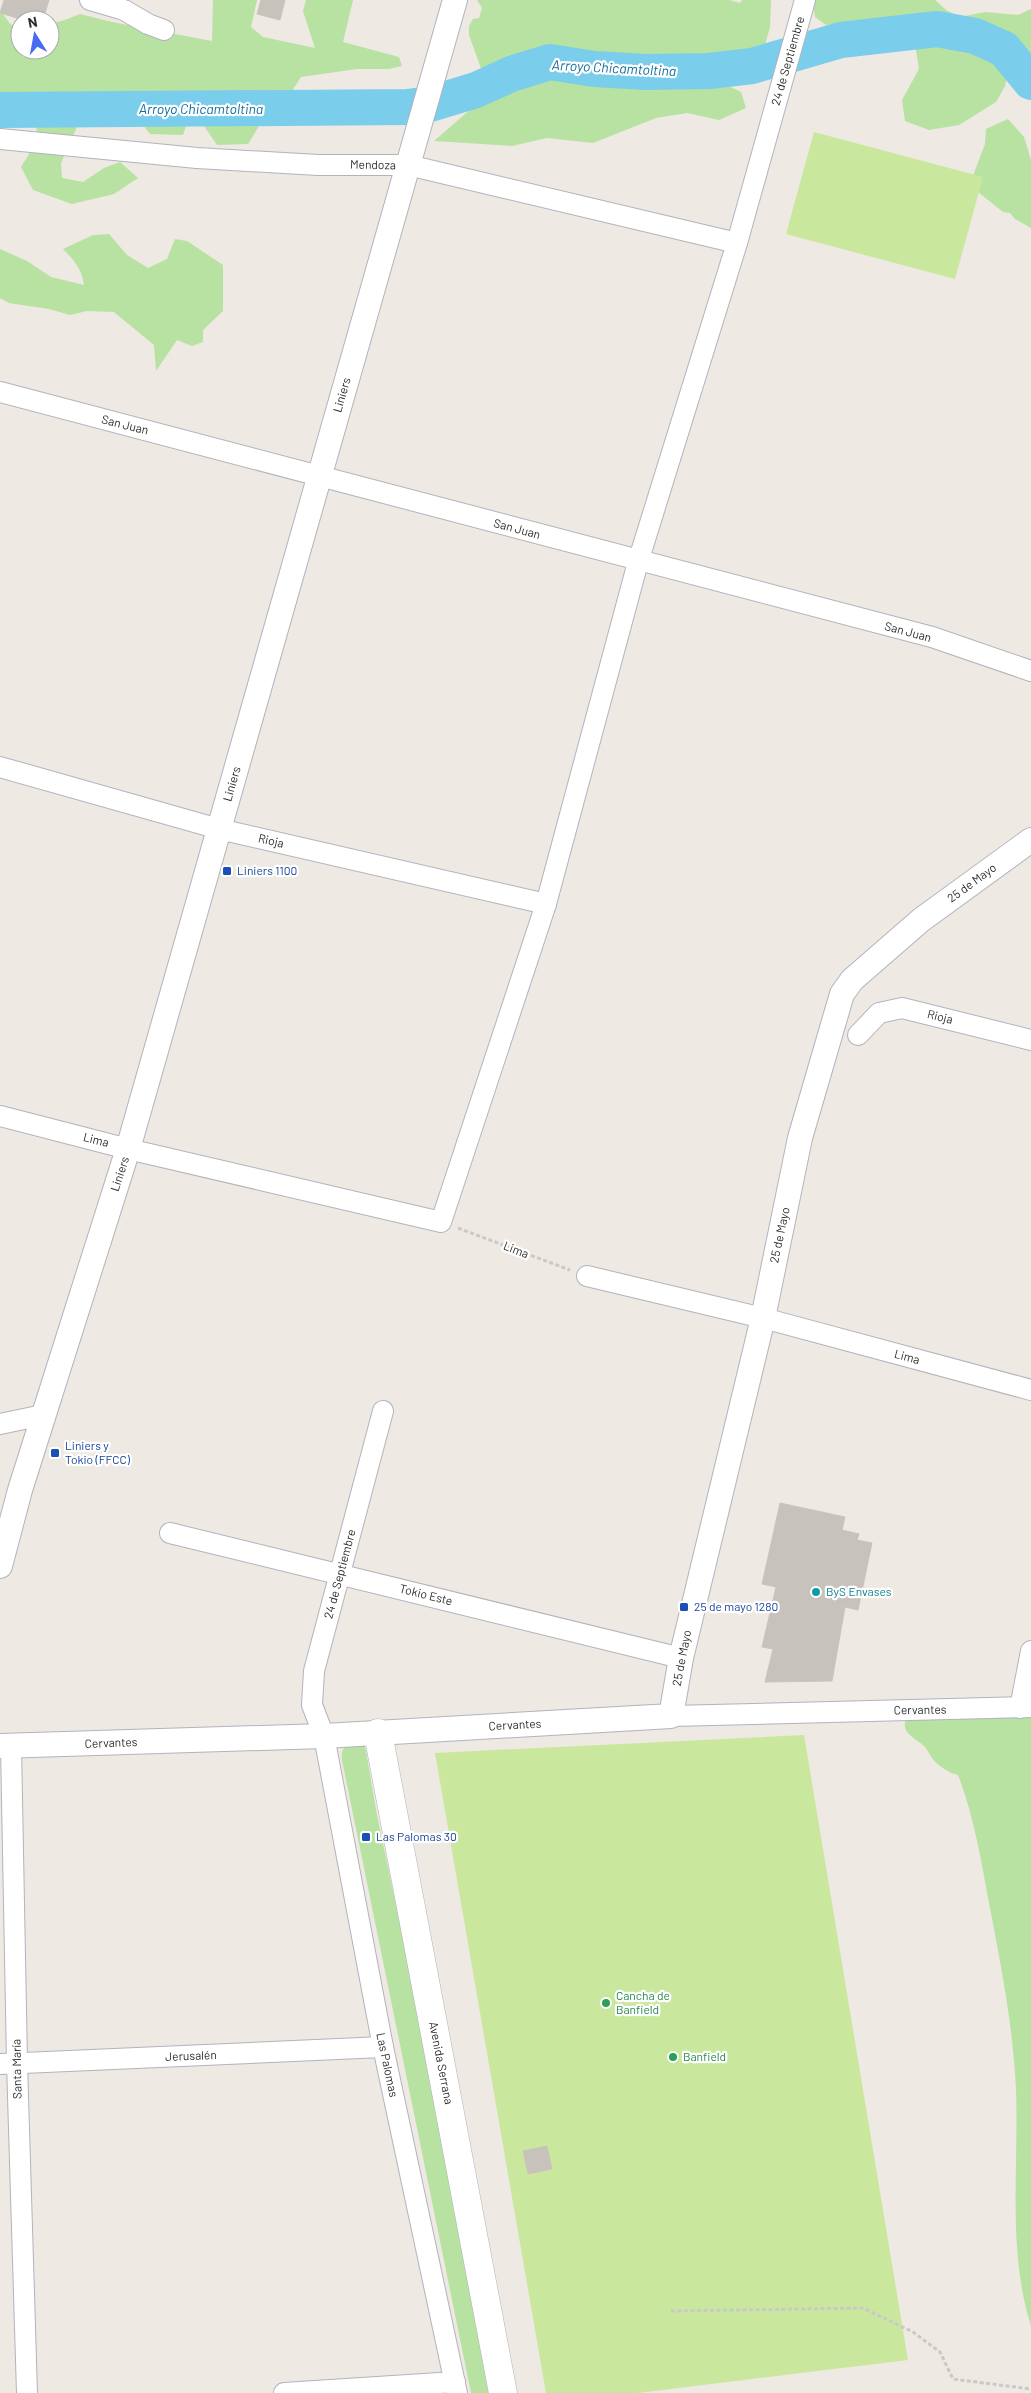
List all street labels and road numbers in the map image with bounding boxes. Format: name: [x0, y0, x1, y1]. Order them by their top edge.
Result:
street label: 24 de Septiembre: [768, 15, 806, 107]
street label: Mendoza: [350, 157, 396, 171]
street label: Liniers: [329, 375, 353, 414]
street label: San Juan: [100, 411, 150, 437]
street label: San Juan: [492, 515, 542, 541]
street label: San Juan: [883, 618, 933, 644]
street label: Liniers: [219, 764, 243, 803]
street label: Rioja: [257, 830, 285, 850]
street label: 25 de Mayo: [944, 860, 999, 905]
street label: Rioja: [926, 1006, 955, 1026]
street label: Lima: [82, 1129, 111, 1149]
street label: Liniers: [107, 1154, 131, 1193]
street label: 25 de Mayo: [766, 1206, 792, 1264]
street label: Lima: [502, 1238, 531, 1260]
street label: Lima: [893, 1346, 922, 1366]
street label: 24 de Septiembre: [320, 1528, 358, 1620]
street label: Tokio Este: [398, 1581, 454, 1607]
street label: 25 de Mayo: [669, 1629, 693, 1687]
street label: Cervantes: [893, 1702, 947, 1716]
street label: Cervantes: [488, 1716, 542, 1732]
street label: Cervantes: [84, 1734, 138, 1750]
street label: Avenida Serrana: [427, 2020, 457, 2106]
street label: Las Palomas: [374, 2031, 402, 2098]
street label: Santa María: [8, 2039, 24, 2099]
street label: Jerusalén: [165, 2047, 217, 2063]

